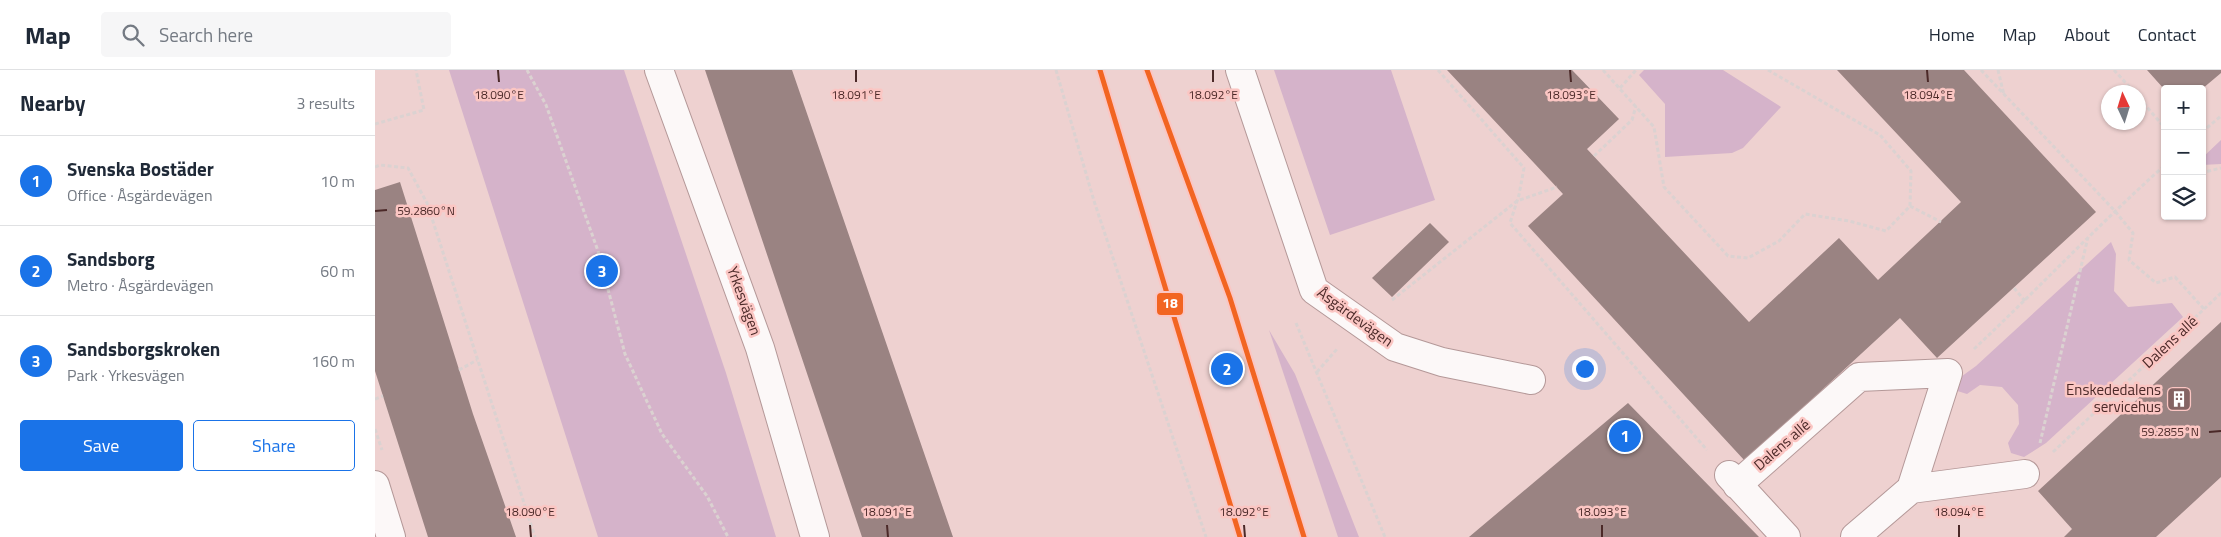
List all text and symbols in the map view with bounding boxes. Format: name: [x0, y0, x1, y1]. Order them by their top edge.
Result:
search box: [101, 12, 451, 57]
text: Map: [25, 17, 71, 53]
text: Search here: [159, 20, 253, 49]
icon: search: [119, 21, 147, 49]
text: Home: [1929, 21, 1975, 48]
text: Map: [2003, 21, 2036, 48]
text: About: [2064, 21, 2110, 48]
text: Contact: [2138, 21, 2196, 48]
text: 18.090°E: [474, 85, 524, 104]
text: 18.091°E: [831, 85, 881, 104]
text: 18.092°E: [1188, 85, 1238, 104]
text: 18.093°E: [1546, 85, 1596, 104]
text: 18.094°E: [1903, 85, 1953, 104]
north arrow: [2101, 85, 2146, 130]
map controls: [2161, 85, 2206, 220]
button: +: [2161, 85, 2206, 130]
text: Nearby: [20, 87, 85, 119]
text: 3 results: [296, 91, 355, 115]
button: −: [2161, 130, 2206, 175]
text: Svenska Bostäder: [67, 154, 214, 183]
text: 1: [32, 169, 40, 193]
text: 10 m: [320, 169, 355, 193]
button: layers: [2161, 175, 2206, 220]
text: Office · Åsgärdevägen: [67, 183, 213, 207]
text: 59.2860°N: [397, 201, 455, 220]
text: Sandsborg: [67, 244, 155, 273]
pin: 3: [586, 252, 618, 290]
text: 2: [32, 259, 40, 283]
text: 60 m: [320, 259, 355, 283]
street label: Yrkesvägen: [721, 263, 768, 338]
text: Metro · Åsgärdevägen: [67, 273, 214, 297]
street label: Åsgärdevägen: [1312, 281, 1398, 352]
line badge: 18: [1156, 292, 1184, 316]
text: 18: [1162, 292, 1178, 313]
street label: Dalens allé: [2137, 310, 2203, 373]
text: Sandsborgskroken: [67, 334, 220, 363]
text: 3: [32, 349, 40, 373]
text: 160 m: [311, 349, 355, 373]
pin: 2: [1211, 350, 1243, 388]
your location: [1572, 356, 1598, 382]
text: Park · Yrkesvägen: [67, 363, 185, 387]
place label: Enskededalens servicehus: [2066, 378, 2161, 418]
building icon: Enskededalens servicehus: [2166, 386, 2192, 412]
street label: Dalens allé: [1748, 413, 1815, 476]
pin: 1: [1609, 417, 1641, 455]
button: Save: [20, 420, 183, 471]
button: Share: [193, 420, 355, 471]
text: 59.2855°N: [2141, 422, 2199, 441]
text: 18.090°E: [505, 502, 555, 521]
text: 18.091°E: [862, 502, 912, 521]
text: 18.092°E: [1219, 502, 1269, 521]
text: 18.093°E: [1577, 502, 1627, 521]
text: 18.094°E: [1934, 502, 1984, 521]

